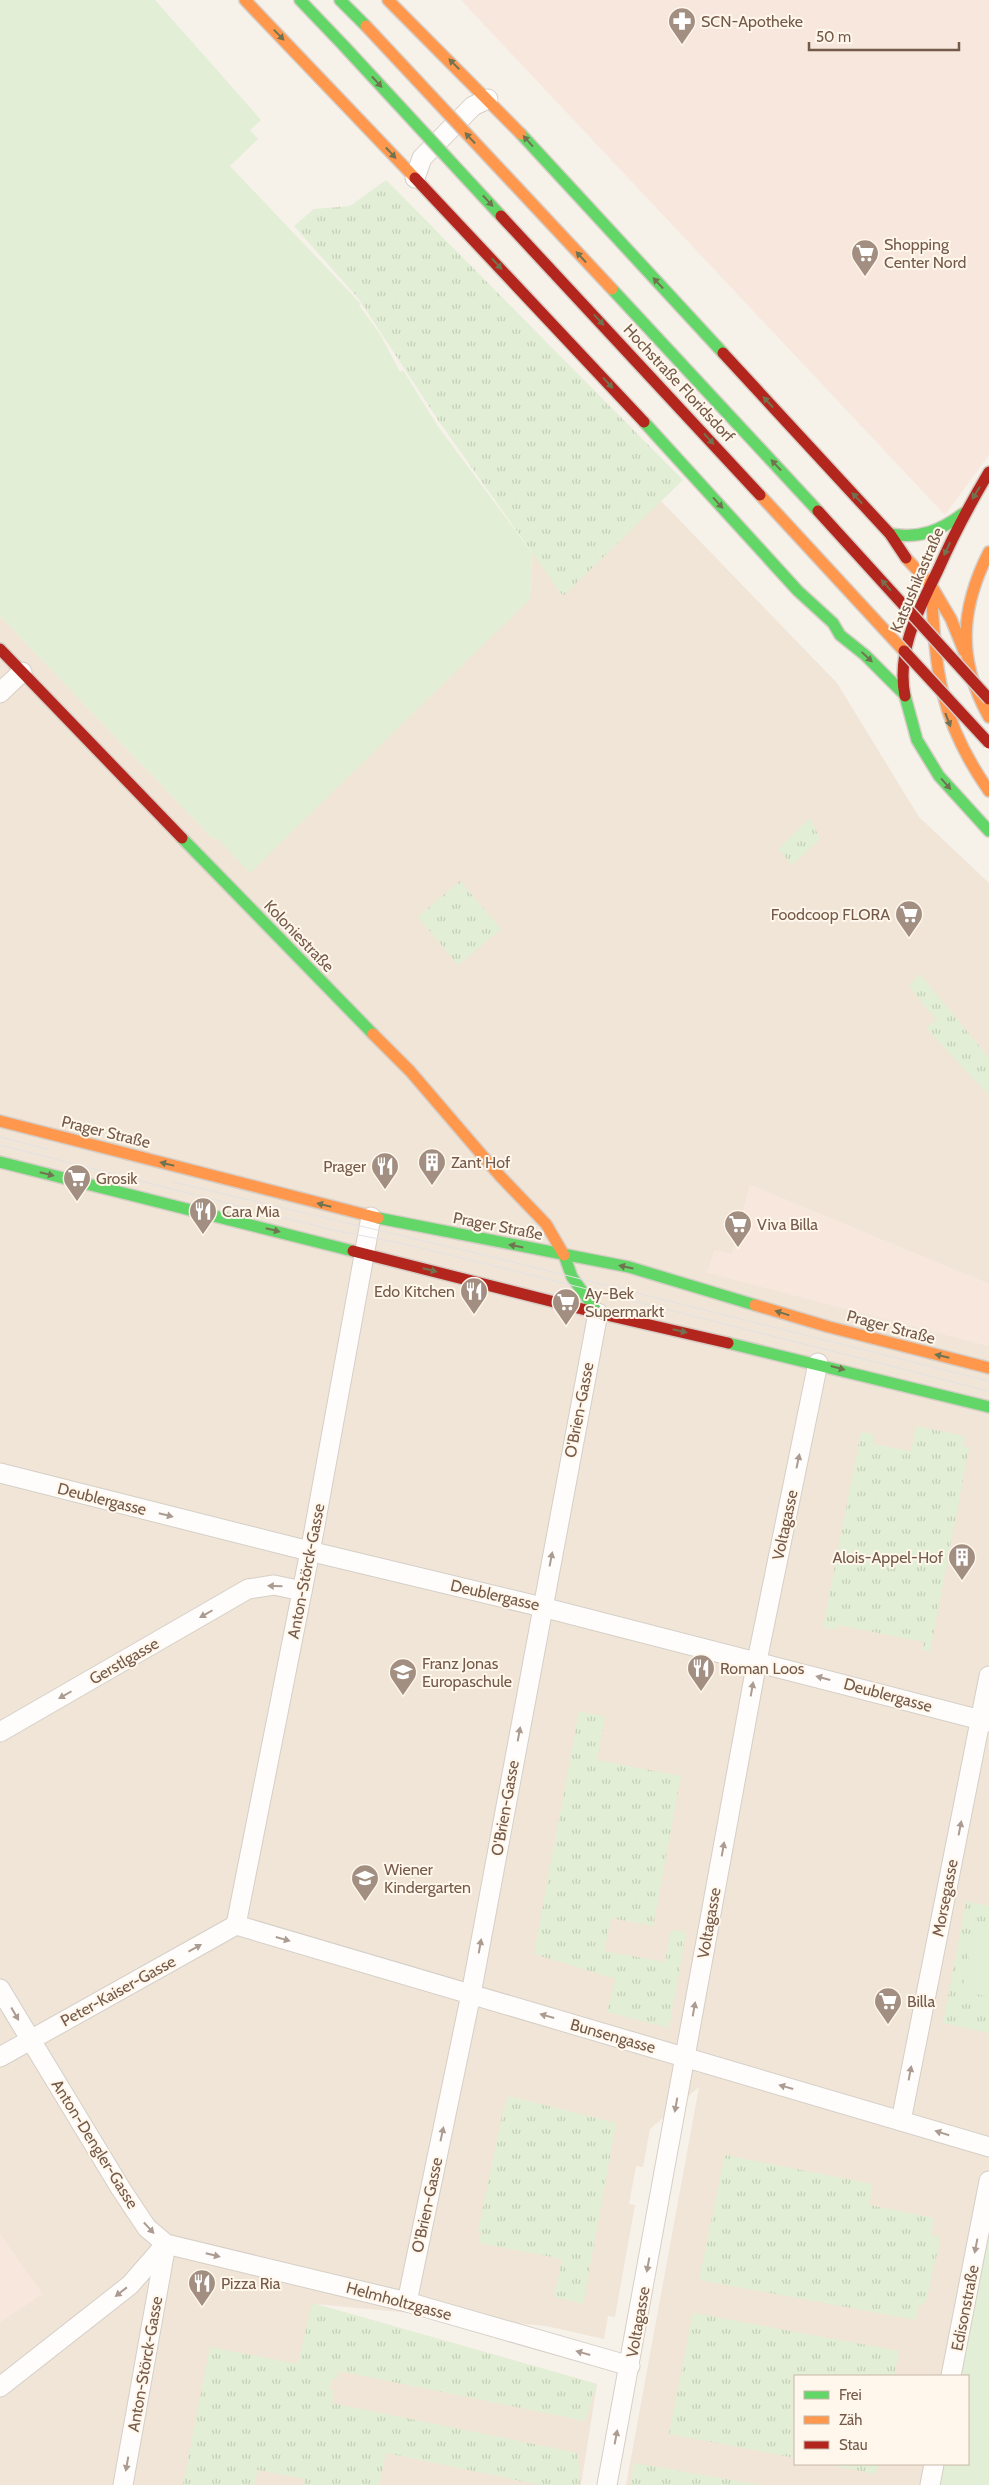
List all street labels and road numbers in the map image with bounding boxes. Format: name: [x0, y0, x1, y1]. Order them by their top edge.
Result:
street label: Hochstraße Floridsdorf: [619, 320, 739, 446]
street label: Katsushikastraße: [886, 525, 948, 635]
street label: Koloniestraße: [260, 896, 338, 976]
street label: Prager Straße: [60, 1112, 152, 1152]
street label: Prager Straße: [452, 1208, 544, 1244]
street label: Prager Straße: [845, 1306, 937, 1348]
street label: O'Brien-Gasse: [560, 1361, 598, 1459]
street label: Deublergasse: [56, 1479, 148, 1519]
street label: Voltagasse: [768, 1488, 802, 1562]
street label: Anton-Störck-Gasse: [284, 1502, 328, 1640]
street label: Deublergasse: [449, 1576, 541, 1614]
street label: Gerstlgasse: [86, 1634, 162, 1688]
street label: Deublergasse: [842, 1674, 934, 1716]
street label: O'Brien-Gasse: [487, 1759, 523, 1857]
street label: Morsegasse: [928, 1858, 962, 1938]
street label: Voltagasse: [693, 1886, 725, 1960]
street label: Peter-Kaiser-Gasse: [57, 1952, 179, 2030]
street label: Bunsengasse: [568, 2015, 658, 2057]
street label: Anton-Dengler-Gasse: [48, 2076, 142, 2212]
street label: O'Brien-Gasse: [408, 2156, 446, 2254]
street label: Edisonstraße: [947, 2263, 983, 2353]
street label: Helmholtzgasse: [344, 2278, 454, 2324]
street label: Voltagasse: [622, 2285, 654, 2359]
street label: Anton-Störck-Gasse: [124, 2295, 166, 2433]

